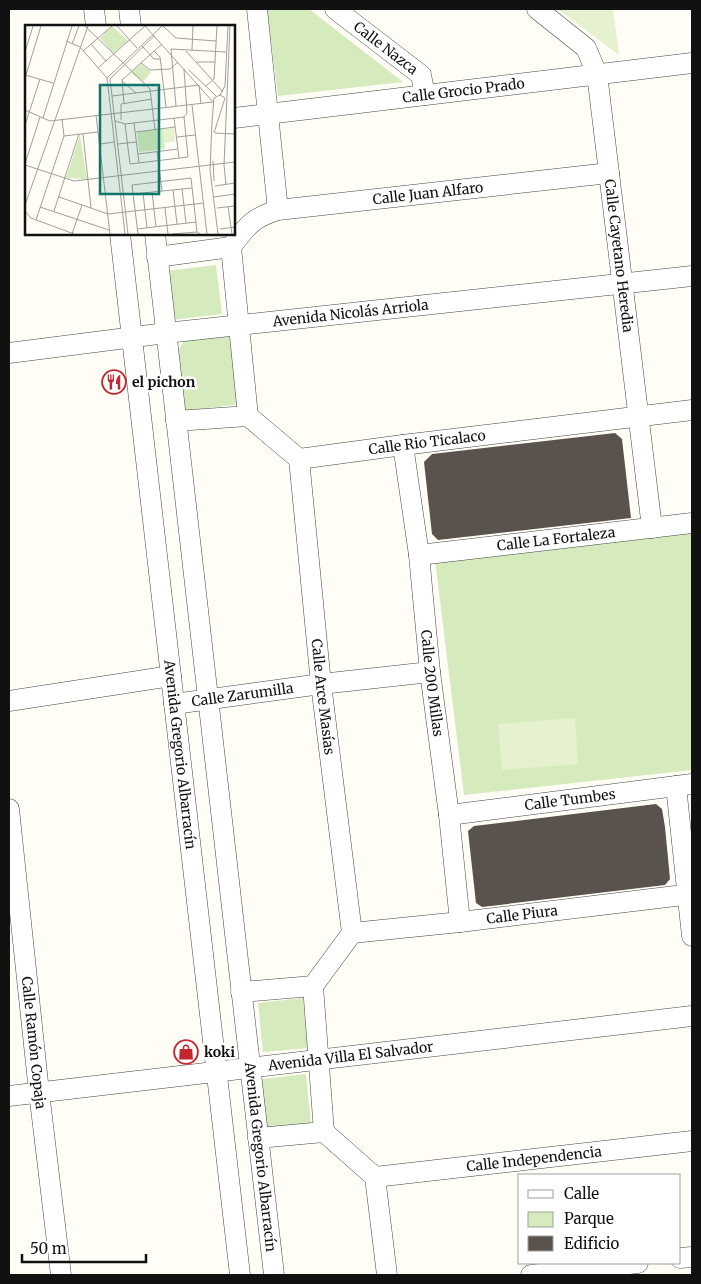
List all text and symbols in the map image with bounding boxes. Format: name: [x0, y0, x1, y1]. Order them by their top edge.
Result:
street label: Calle Nazca: [350, 18, 422, 79]
inset map: [25, 25, 235, 235]
street label: Calle Grocio Prado: [401, 74, 525, 107]
street label: Calle Juan Alfaro: [372, 178, 484, 208]
street label: Calle Cayetano Heredia: [601, 178, 637, 334]
street label: Avenida Nicolás Arriola: [271, 296, 430, 330]
restaurant icon: el pichon: [101, 369, 127, 395]
place label: el pichon: [132, 373, 196, 391]
street label: Calle Rio Ticalaco: [367, 426, 487, 459]
street label: Calle La Fortaleza: [496, 523, 617, 555]
street label: Calle 200 Millas: [417, 629, 447, 738]
street label: Calle Arce Masías: [308, 638, 339, 756]
street label: Avenida Gregorio Albarracín: [160, 658, 200, 850]
street label: Calle Zarumilla: [190, 679, 295, 711]
street label: Calle Tumbes: [524, 785, 617, 814]
street label: Calle Piura: [485, 901, 559, 928]
street label: Calle Ramón Copaja: [18, 976, 50, 1110]
street label: Avenida Villa El Salvador: [266, 1037, 434, 1075]
shop icon: koki: [173, 1039, 199, 1065]
place label: koki: [204, 1043, 235, 1061]
street label: Avenida Gregorio Albarracín: [241, 1060, 280, 1253]
street label: Calle Independencia: [465, 1142, 603, 1176]
legend: [518, 1174, 681, 1264]
text: Calle: [564, 1184, 599, 1203]
text: Parque: [564, 1209, 614, 1228]
scale bar: [22, 1232, 146, 1264]
text: Edificio: [564, 1234, 620, 1253]
text: 50 m: [30, 1239, 67, 1258]

